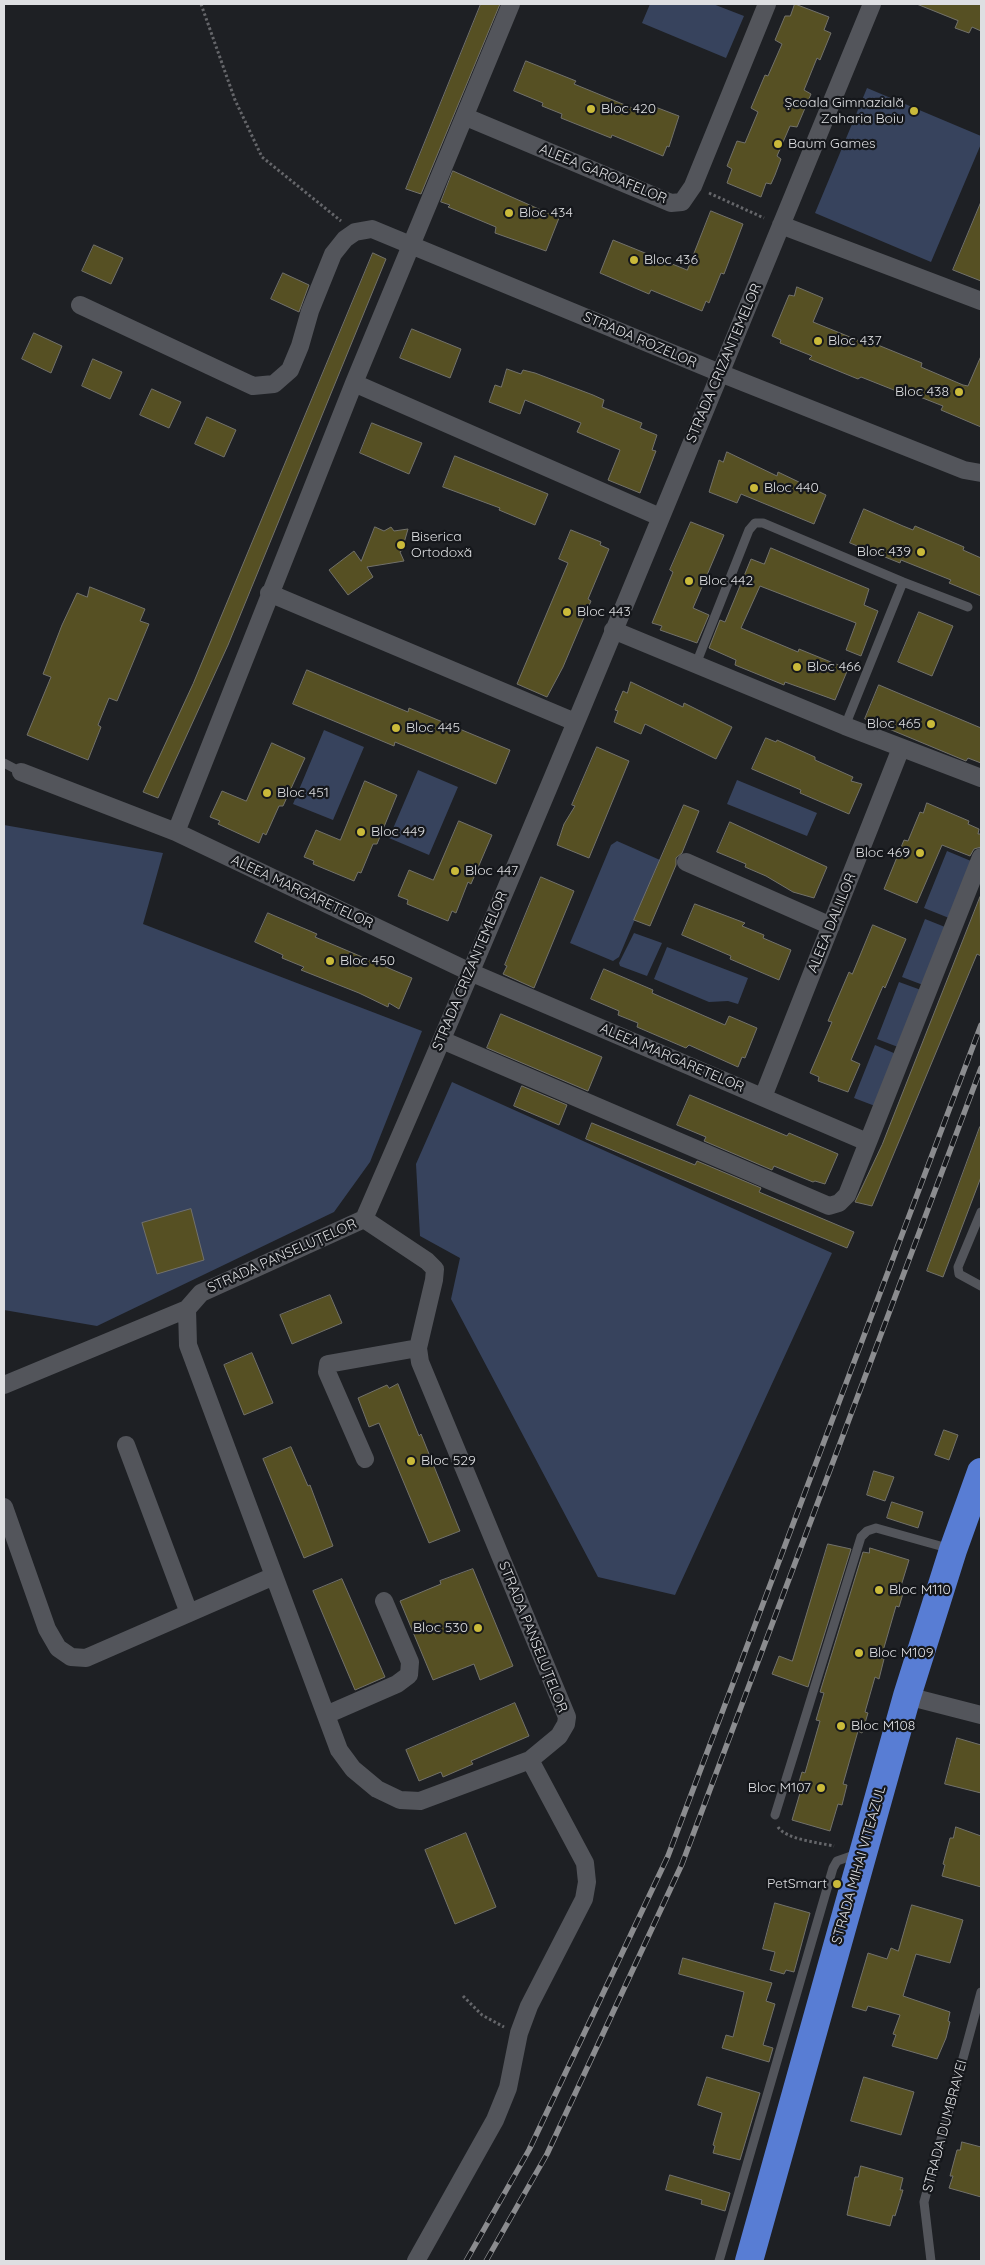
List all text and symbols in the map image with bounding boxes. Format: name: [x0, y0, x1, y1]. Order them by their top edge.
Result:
place label: Școala Gimnazială Zaharia Boiu: [784, 95, 904, 128]
place label: Bloc 420: [601, 101, 656, 117]
marker: Bloc 420: [585, 103, 597, 115]
marker: Școala Gimnazială Zaharia Boiu: [908, 105, 920, 117]
place label: Baum Games: [788, 136, 876, 152]
marker: Baum Games: [772, 138, 784, 150]
street label: ALEEA GAROAFELOR: [537, 141, 669, 207]
place label: Bloc 434: [519, 205, 573, 221]
marker: Bloc 434: [503, 207, 515, 219]
place label: Bloc 436: [644, 252, 698, 268]
marker: Bloc 436: [628, 254, 640, 266]
street label: STRADA CRIZANTEMELOR: [683, 281, 765, 445]
street label: STRADA ROZELOR: [581, 308, 699, 372]
place label: Bloc 437: [828, 333, 882, 349]
marker: Bloc 437: [812, 335, 824, 347]
place label: Bloc 438: [895, 384, 949, 400]
marker: Bloc 438: [953, 386, 965, 398]
place label: Bloc 440: [764, 480, 819, 496]
marker: Bloc 440: [748, 482, 760, 494]
place label: Biserica Ortodoxă: [411, 529, 472, 562]
marker: Biserica Ortodoxă: [395, 539, 407, 551]
place label: Bloc 439: [857, 544, 911, 560]
marker: Bloc 439: [915, 546, 927, 558]
place label: Bloc 442: [699, 573, 753, 589]
marker: Bloc 442: [683, 575, 695, 587]
place label: Bloc 443: [577, 604, 631, 620]
marker: Bloc 443: [561, 606, 573, 618]
place label: Bloc 466: [807, 659, 861, 675]
marker: Bloc 466: [791, 661, 803, 673]
place label: Bloc 465: [867, 716, 921, 732]
marker: Bloc 465: [925, 718, 937, 730]
place label: Bloc 445: [406, 720, 460, 736]
marker: Bloc 445: [390, 722, 402, 734]
place label: Bloc 451: [277, 785, 329, 801]
marker: Bloc 451: [261, 787, 273, 799]
place label: Bloc 449: [371, 824, 425, 840]
marker: Bloc 449: [355, 826, 367, 838]
place label: Bloc 469: [856, 845, 910, 861]
marker: Bloc 469: [914, 847, 926, 859]
street label: ALEEA MARGARETELOR: [228, 852, 376, 932]
place label: Bloc 447: [465, 863, 518, 879]
marker: Bloc 447: [449, 865, 461, 877]
street label: ALEEA DALIILOR: [804, 871, 860, 975]
street label: STRADA CRIZANTEMELOR: [429, 889, 511, 1053]
place label: Bloc 450: [340, 953, 395, 969]
marker: Bloc 450: [324, 955, 336, 967]
street label: ALEEA MARGARETELOR: [597, 1020, 747, 1096]
street label: STRADA PANSELUȚELOR: [205, 1215, 359, 1297]
place label: Bloc 529: [421, 1453, 476, 1469]
marker: Bloc 529: [405, 1455, 417, 1467]
street label: STRADA PANSELUȚELOR: [495, 1559, 571, 1715]
place label: Bloc M110: [889, 1582, 951, 1598]
marker: Bloc M110: [873, 1584, 885, 1596]
place label: Bloc 530: [413, 1620, 468, 1636]
marker: Bloc 530: [472, 1622, 484, 1634]
place label: Bloc M109: [869, 1645, 934, 1661]
marker: Bloc M109: [853, 1647, 865, 1659]
place label: Bloc M108: [851, 1718, 915, 1734]
marker: Bloc M108: [835, 1720, 847, 1732]
place label: Bloc M107: [748, 1780, 811, 1796]
marker: Bloc M107: [815, 1782, 827, 1794]
street label: STRADA MIHAI VITEAZUL: [828, 1784, 890, 1946]
place label: PetSmart: [767, 1876, 827, 1892]
marker: PetSmart: [831, 1878, 843, 1890]
street label: STRADA DUMBRAVEI: [919, 2058, 971, 2194]

